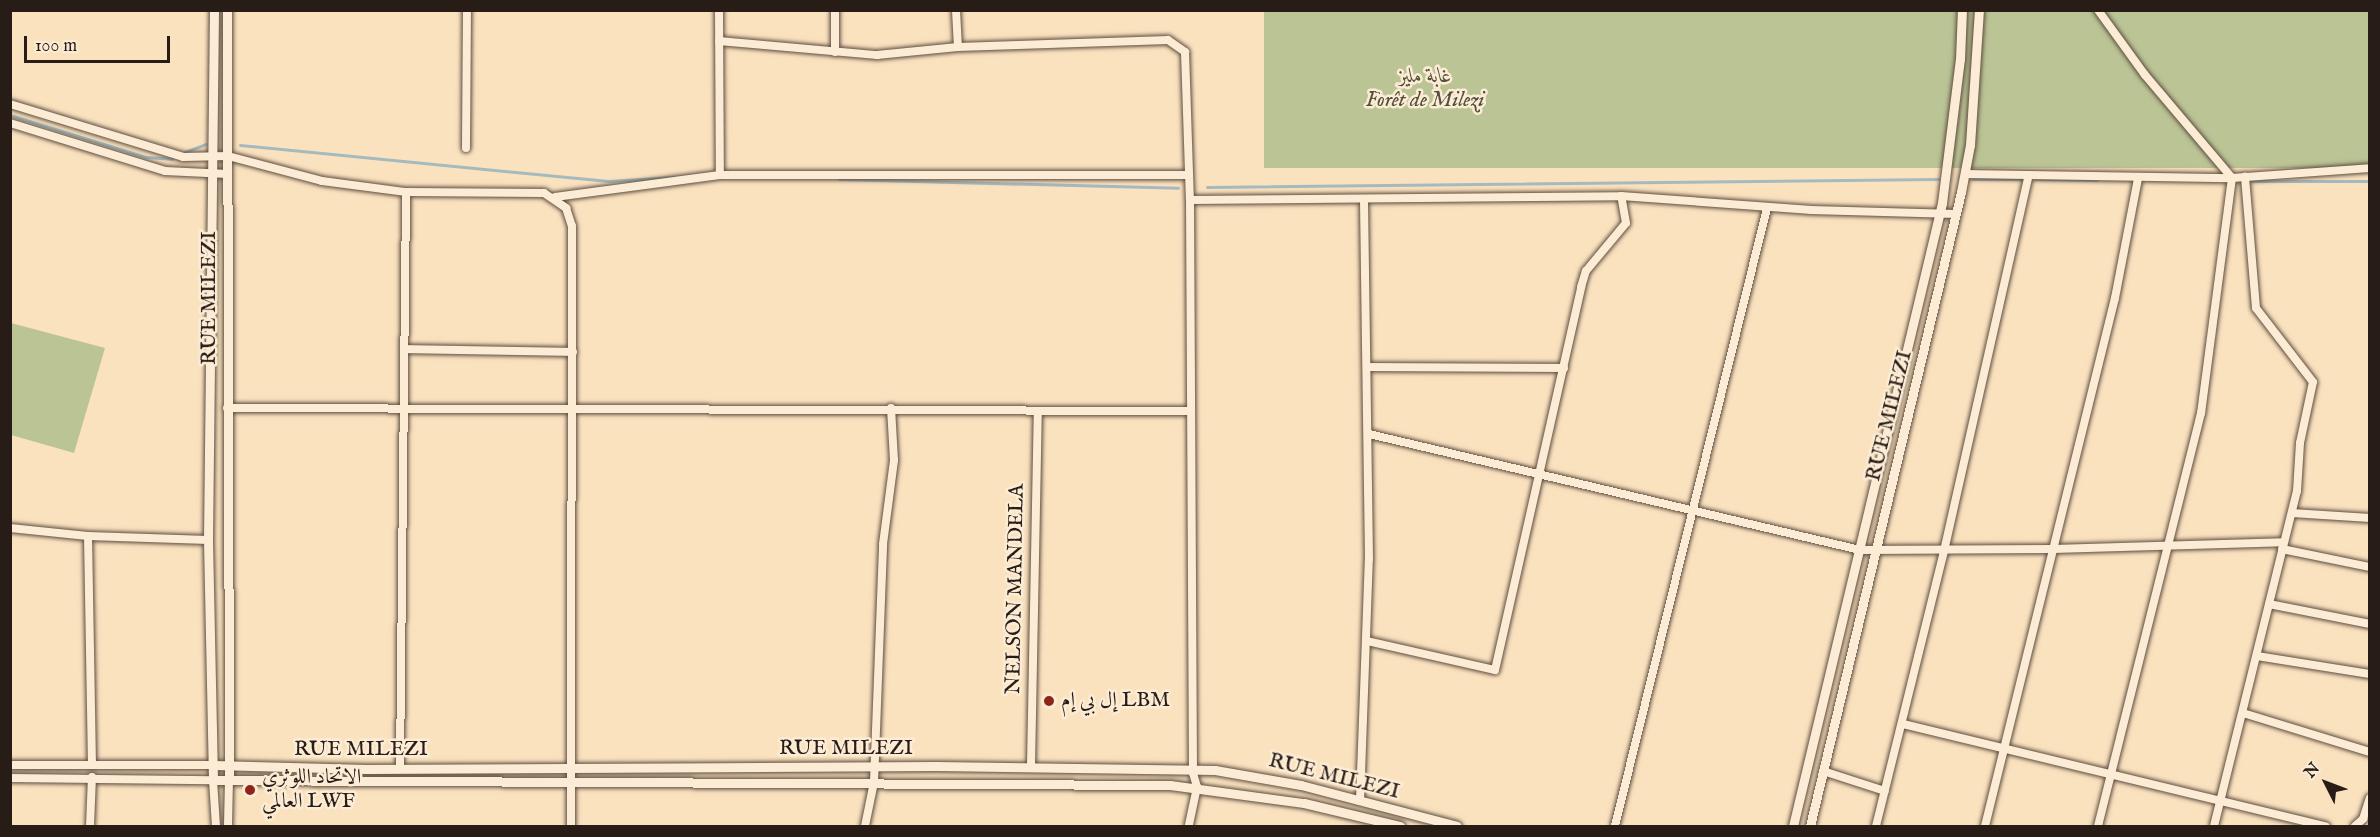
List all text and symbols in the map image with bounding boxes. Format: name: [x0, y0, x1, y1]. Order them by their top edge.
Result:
scale bar: [27, 24, 172, 62]
text: 100 m: [35, 35, 77, 58]
park label: غابة مليز Forêt de Milezi: [1366, 64, 1484, 114]
street label: RUE MILEZI: [197, 231, 223, 365]
street label: RUE MILEZI: [1862, 348, 1918, 484]
street label: NELSON MANDELA: [1002, 483, 1030, 695]
place label: إل بي إم LBM: [1061, 688, 1170, 714]
marker: إل بي إم LBM: [1042, 694, 1056, 708]
street label: RUE MILEZI: [779, 736, 913, 762]
street label: RUE MILEZI: [294, 737, 428, 763]
street label: RUE MILEZI: [1266, 749, 1402, 805]
north arrow: [2296, 753, 2356, 813]
text: N: [2301, 759, 2325, 783]
place label: الاتحاد اللوثري العالمي LWF: [262, 765, 361, 815]
marker: الاتحاد اللوثري العالمي LWF: [243, 783, 257, 797]

